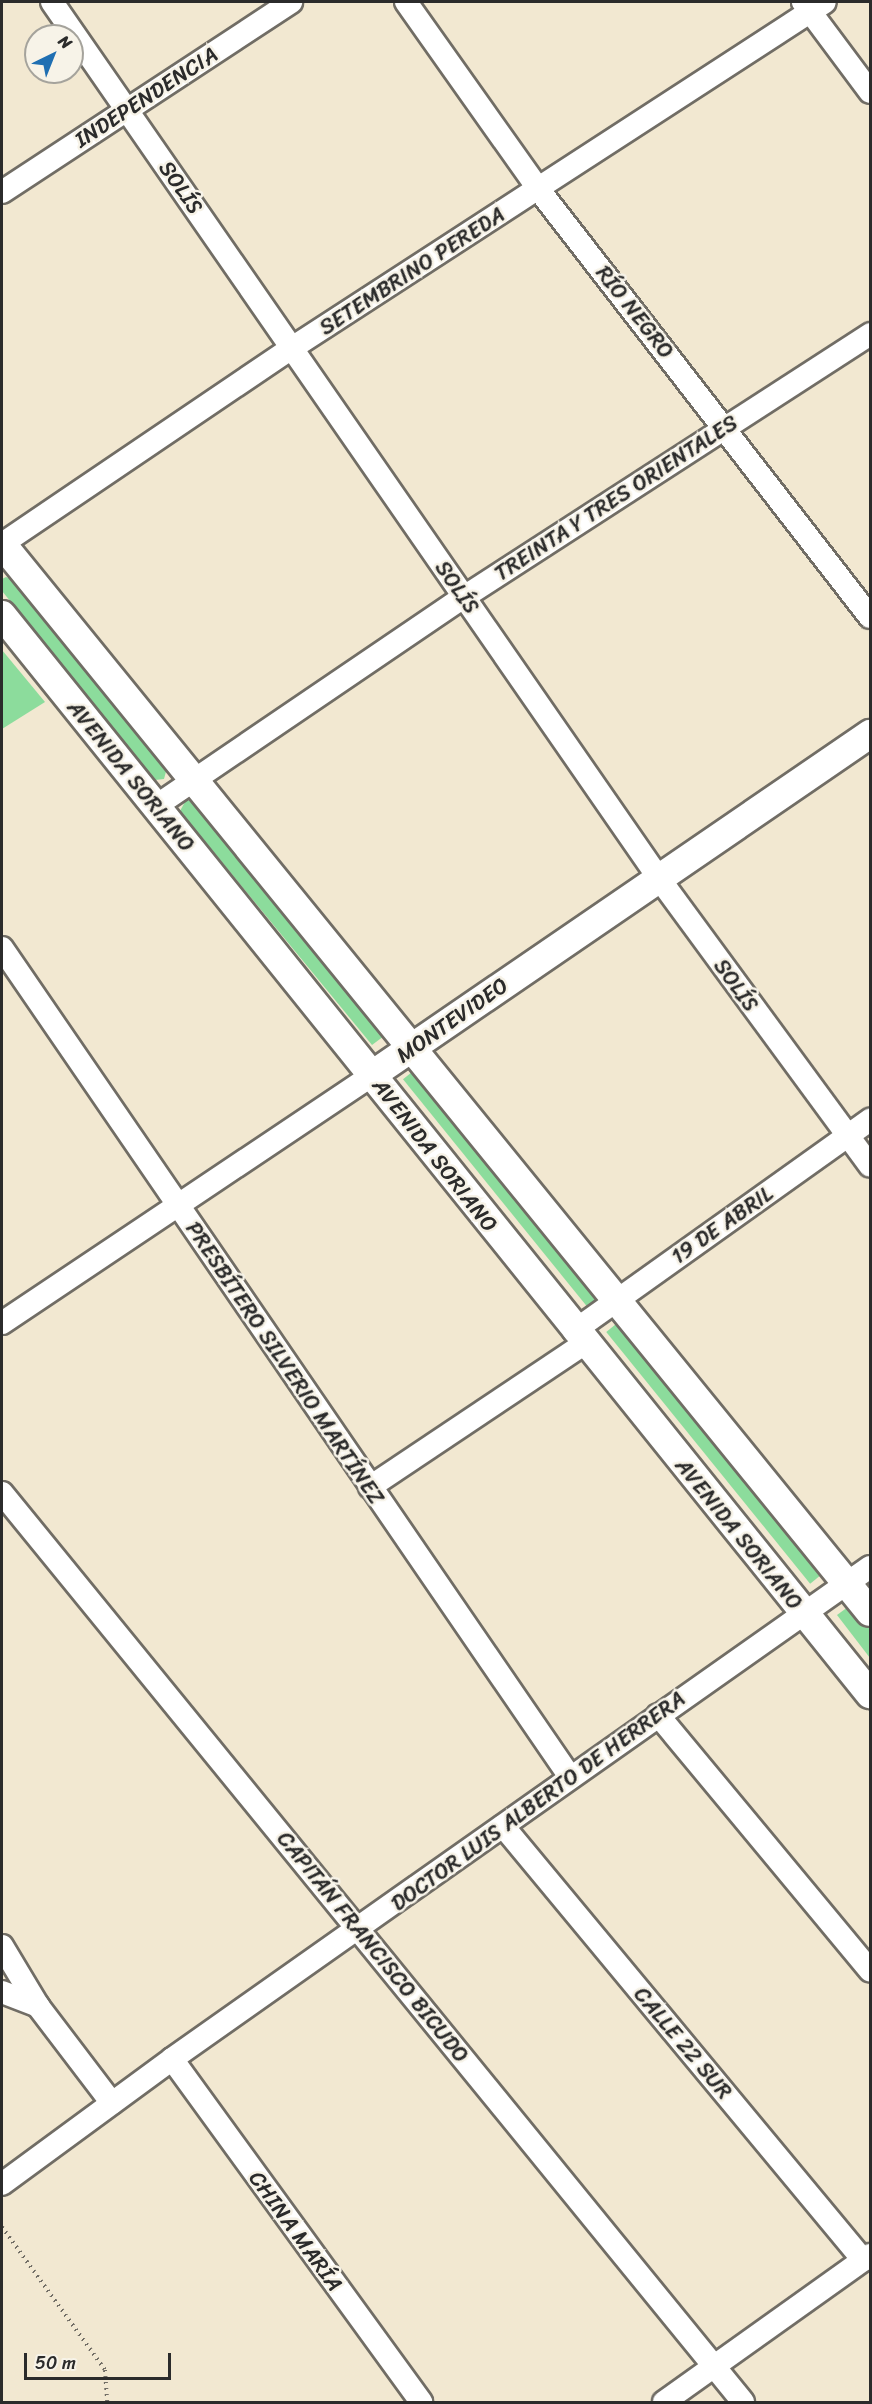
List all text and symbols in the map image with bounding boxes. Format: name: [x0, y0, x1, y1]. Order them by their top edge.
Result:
north arrow: [24, 24, 84, 84]
text: N: [51, 28, 79, 56]
street label: INDEPENDENCIA: [70, 41, 222, 153]
street label: SOLÍS: [153, 155, 209, 219]
street label: SETEMBRINO PEREDA: [315, 201, 509, 341]
street label: RÍO NEGRO: [591, 260, 679, 364]
street label: TREINTA Y TRES ORIENTALES: [490, 410, 742, 586]
street label: SOLÍS: [429, 555, 485, 619]
street label: AVENIDA SORIANO: [62, 695, 200, 857]
street label: SOLÍS: [708, 953, 764, 1017]
street label: MONTEVIDEO: [391, 972, 513, 1068]
street label: AVENIDA SORIANO: [367, 1073, 503, 1237]
street label: 19 DE ABRIL: [666, 1180, 778, 1270]
street label: PRESBÍTERO SILVERIO MARTÍNEZ: [181, 1217, 389, 1509]
street label: AVENIDA SORIANO: [670, 1453, 808, 1615]
street label: DOCTOR LUIS ALBERTO DE HERRERA: [385, 1685, 691, 1917]
street label: CAPITÁN FRANCISCO BICUDO: [271, 1825, 475, 2069]
street label: CALLE 22 SUR: [628, 1981, 738, 2105]
street label: CHINA MARÍA: [244, 2166, 348, 2296]
scale bar: [27, 2341, 174, 2379]
text: 50 m: [35, 2347, 76, 2379]

